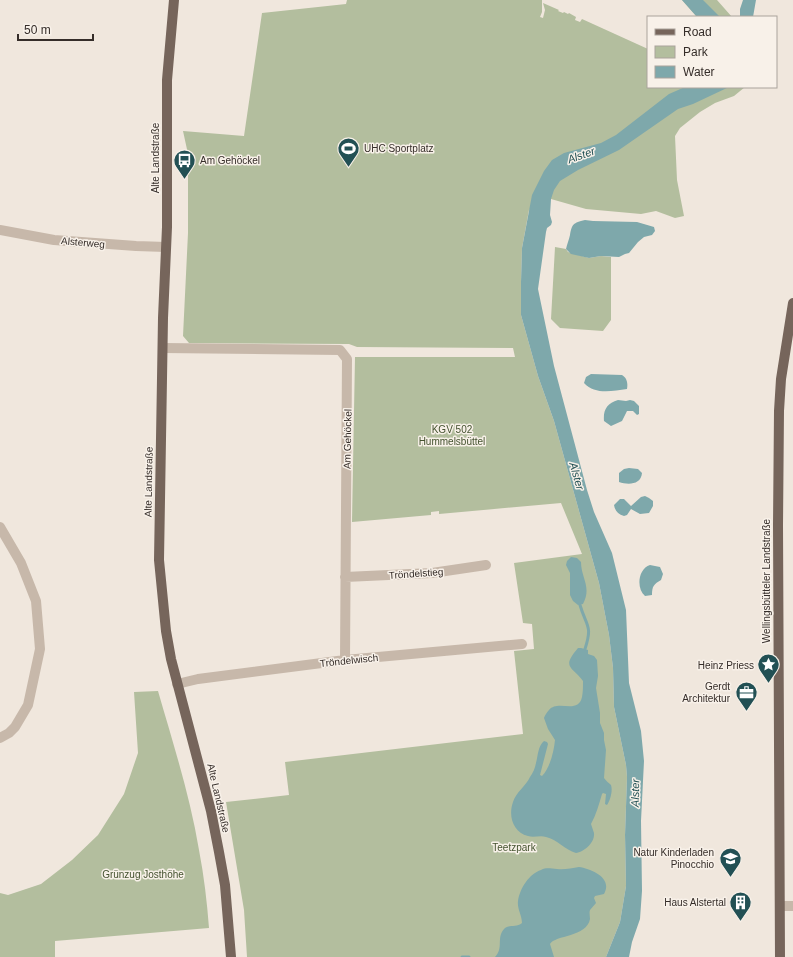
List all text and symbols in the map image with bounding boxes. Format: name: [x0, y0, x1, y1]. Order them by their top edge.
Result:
scale bar: [18, 16, 93, 42]
legend: [647, 16, 777, 88]
text: 50 m: [24, 23, 51, 37]
text: Road: [683, 25, 712, 39]
text: Park: [683, 45, 709, 59]
text: Water: [683, 65, 715, 79]
street label: Alte Landstraße: [150, 122, 161, 193]
sports icon: UHC Sportplatz: [335, 135, 361, 168]
place label: UHC Sportplatz: [364, 143, 433, 154]
water label: Alster: [565, 144, 598, 166]
bus stop icon: Am Gehöckel: [172, 147, 198, 180]
place label: Am Gehöckel: [200, 155, 260, 166]
street label: Alsterweg: [61, 235, 105, 250]
street label: Am Gehöckel: [341, 409, 354, 469]
park label: KGV 502 Hummelsbüttel: [419, 424, 485, 447]
street label: Alte Landstraße: [142, 446, 155, 517]
water label: Alster: [567, 460, 587, 492]
street label: Wellingsbütteler Landstraße: [761, 518, 772, 643]
street label: Tröndelstieg: [388, 566, 444, 581]
street label: Tröndelwisch: [319, 652, 379, 669]
place icon: Heinz Priess: [756, 652, 782, 685]
place label: Heinz Priess: [698, 660, 754, 671]
office icon: Gerdt Architektur: [733, 679, 759, 712]
place label: Gerdt Architektur: [682, 681, 731, 704]
street label: Alte Landstraße: [205, 762, 232, 834]
water label: Alster: [629, 778, 641, 808]
park label: Teetzpark: [492, 842, 537, 853]
school or university icon: Natur Kinderladen Pinocchio: [717, 845, 743, 878]
place label: Natur Kinderladen Pinocchio: [633, 847, 714, 870]
park label: Grünzug Josthöhe: [102, 869, 184, 880]
building icon: Haus Alstertal: [728, 889, 754, 922]
place label: Haus Alstertal: [664, 897, 726, 908]

